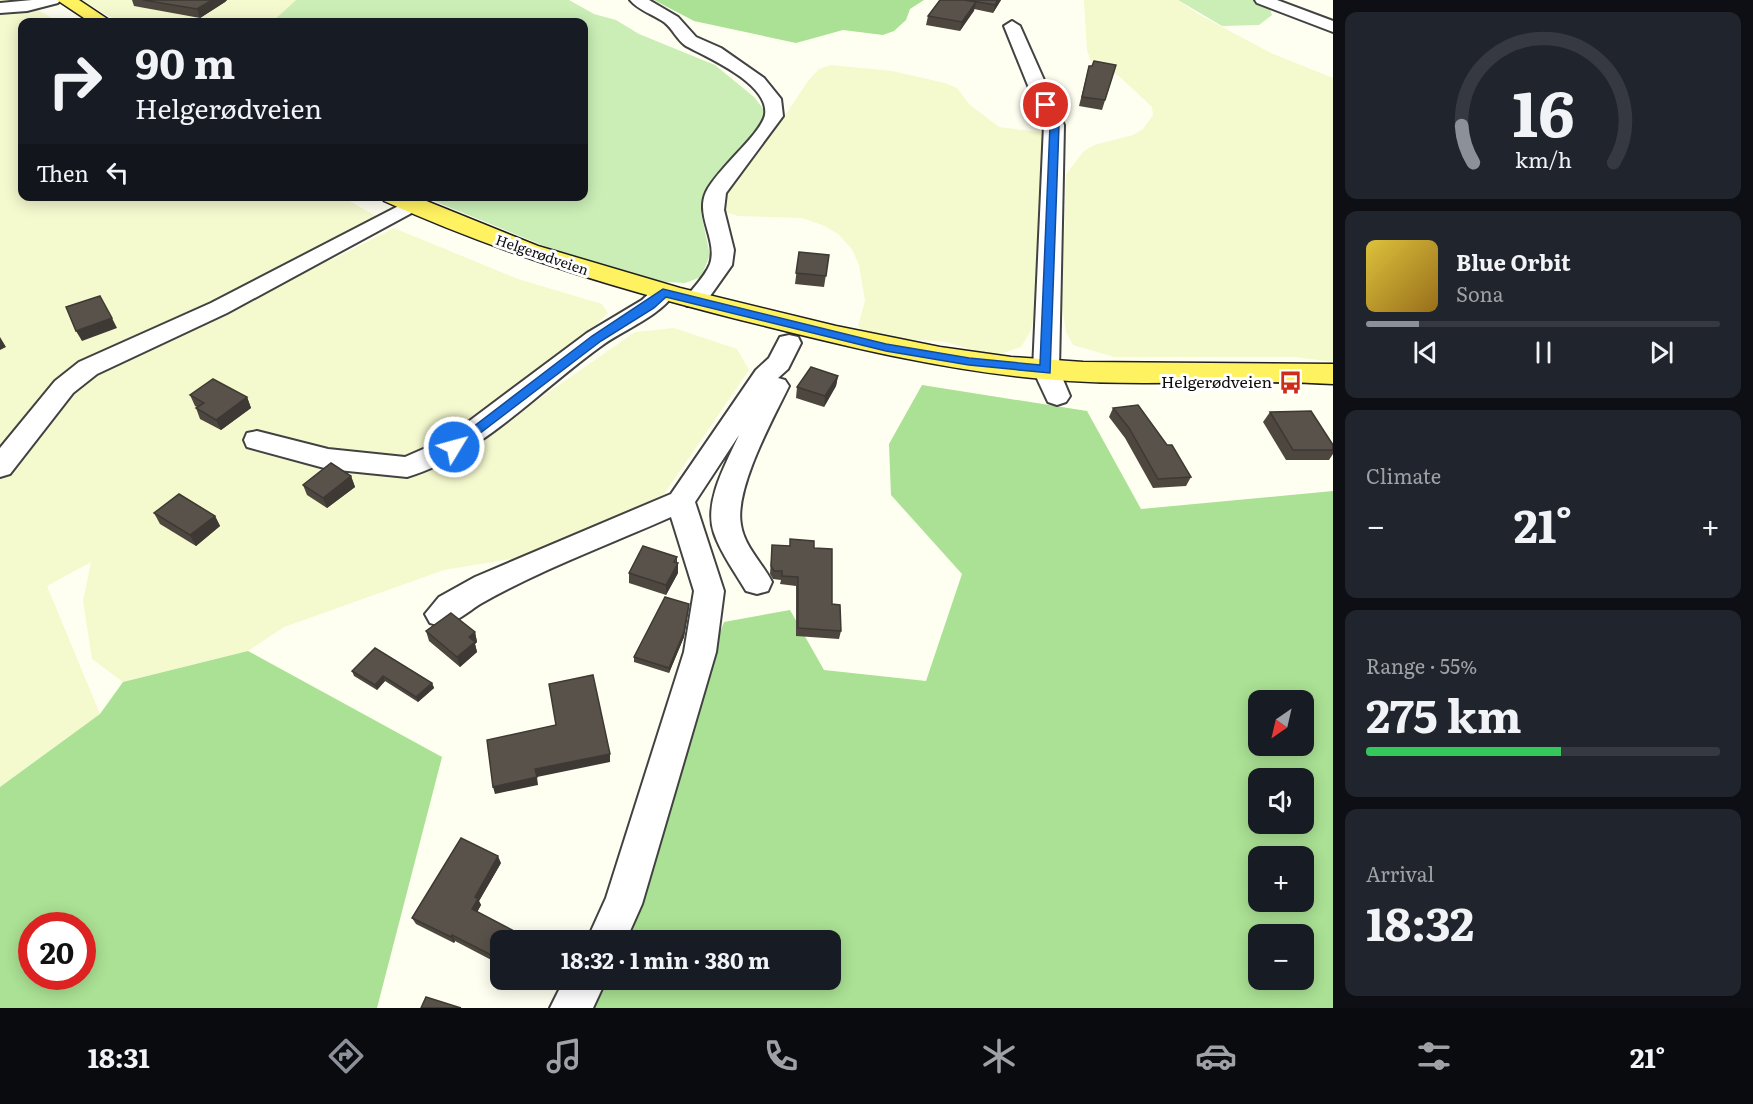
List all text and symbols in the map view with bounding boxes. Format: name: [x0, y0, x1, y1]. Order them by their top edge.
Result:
text: 90 m: [135, 30, 235, 92]
icon: right: [36, 42, 114, 120]
text: 16: [1512, 64, 1574, 156]
pin: [1020, 79, 1071, 130]
text: Helgerødveien: [135, 87, 322, 127]
icon: arrive: [1029, 88, 1062, 121]
text: km/h: [1514, 143, 1572, 175]
text: Then: [36, 156, 89, 189]
icon: left: [101, 156, 134, 189]
street label: Helgerødveien: [493, 229, 591, 279]
text: Blue Orbit: [1456, 245, 1571, 278]
text: Sona: [1456, 278, 1504, 308]
icon: previous: [1409, 336, 1442, 369]
icon: pause: [1527, 336, 1560, 369]
icon: next: [1645, 336, 1678, 369]
place label: Helgerødveien: [1161, 369, 1272, 393]
bus stop icon: Helgerødveien: [1277, 369, 1303, 395]
position arrow: [422, 415, 486, 479]
text: Climate: [1366, 460, 1441, 490]
text: 21°: [1514, 490, 1572, 557]
text: −: [1366, 499, 1385, 548]
text: +: [1701, 499, 1720, 548]
text: Range · 55%: [1366, 650, 1477, 680]
text: 275 km: [1366, 680, 1522, 747]
north arrow: [1248, 690, 1314, 756]
map controls: [1248, 690, 1314, 990]
button: sound: [1248, 768, 1314, 834]
button: +: [1248, 846, 1314, 912]
text: Arrival: [1366, 858, 1434, 888]
text: 18:32: [1366, 888, 1474, 955]
speed limit sign: 20: [18, 912, 96, 990]
button: −: [1248, 924, 1314, 990]
text: 18:32 · 1 min · 380 m: [561, 943, 770, 976]
icon: directions: [325, 1035, 367, 1077]
icon: music: [543, 1035, 585, 1077]
icon: phone: [760, 1035, 802, 1077]
icon: climate: [978, 1035, 1020, 1077]
icon: car: [1195, 1035, 1237, 1077]
icon: filters: [1413, 1035, 1455, 1077]
text: 18:31: [88, 1036, 150, 1076]
text: 21°: [1630, 1036, 1665, 1076]

